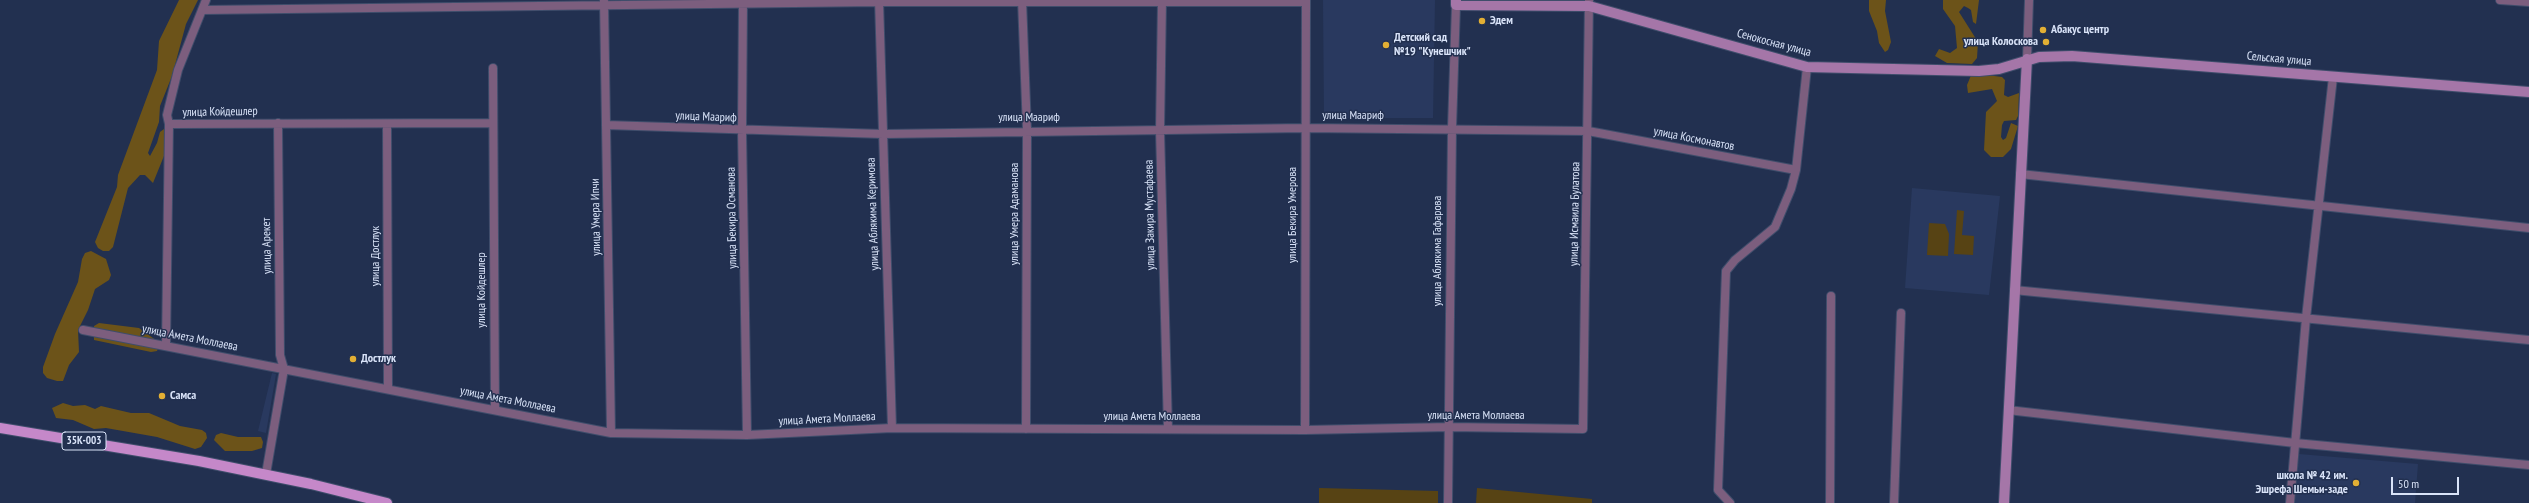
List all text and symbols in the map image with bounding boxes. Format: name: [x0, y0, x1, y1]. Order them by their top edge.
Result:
place label: Эдем: [1490, 14, 1513, 28]
marker: Эдем: [1477, 16, 1487, 26]
place label: Абакус центр: [2051, 23, 2109, 37]
marker: Абакус центр: [2038, 25, 2048, 35]
street label: Сенокосная улица: [1735, 26, 1813, 60]
place label: Детский сад №19 "Кунешчик": [1394, 31, 1471, 59]
place label: улица Колоскова: [1964, 35, 2038, 49]
marker: улица Колоскова: [2041, 37, 2051, 47]
marker: Детский сад №19 "Кунешчик": [1381, 40, 1391, 50]
street label: Сельская улица: [2246, 49, 2312, 69]
street label: улица Койдешлер: [182, 104, 258, 120]
street label: улица Маариф: [675, 109, 737, 125]
street label: улица Маариф: [1322, 109, 1384, 123]
street label: улица Маариф: [998, 111, 1060, 125]
street label: улица Космонавтов: [1652, 124, 1736, 154]
street label: улица Аблякима Керимова: [864, 157, 882, 271]
street label: улица Закира Мустафаева: [1142, 160, 1158, 270]
street label: улица Исмаила Булатова: [1567, 162, 1583, 266]
street label: улица Умера Адаманова: [1008, 163, 1022, 265]
street label: улица Бекира Османова: [724, 167, 740, 269]
street label: улица Бекира Умерова: [1286, 167, 1300, 263]
street label: улица Умера Ипчи: [588, 178, 604, 256]
street label: улица Аблякима Гафарова: [1431, 196, 1445, 306]
street label: улица Арекет: [259, 218, 275, 274]
street label: улица Достлук: [369, 226, 383, 286]
street label: улица Койдешлер: [475, 252, 489, 328]
street label: улица Амета Моллаева: [141, 322, 239, 354]
place label: Достлук: [361, 352, 396, 366]
marker: Достлук: [348, 354, 358, 364]
street label: улица Амета Моллаева: [459, 384, 557, 416]
place label: Самса: [170, 389, 196, 403]
marker: Самса: [157, 391, 167, 401]
street label: улица Амета Моллаева: [778, 409, 876, 429]
street label: улица Амета Моллаева: [1427, 409, 1525, 423]
street label: улица Амета Моллаева: [1103, 410, 1201, 424]
road number: 35К-003: [62, 432, 106, 450]
place label: школа № 42 им. Эшрефа Шемьи-заде: [2256, 469, 2348, 497]
scale bar: [2393, 469, 2461, 495]
text: 50 m: [2398, 476, 2419, 491]
marker: школа № 42 им. Эшрефа Шемьи-заде: [2351, 478, 2361, 488]

